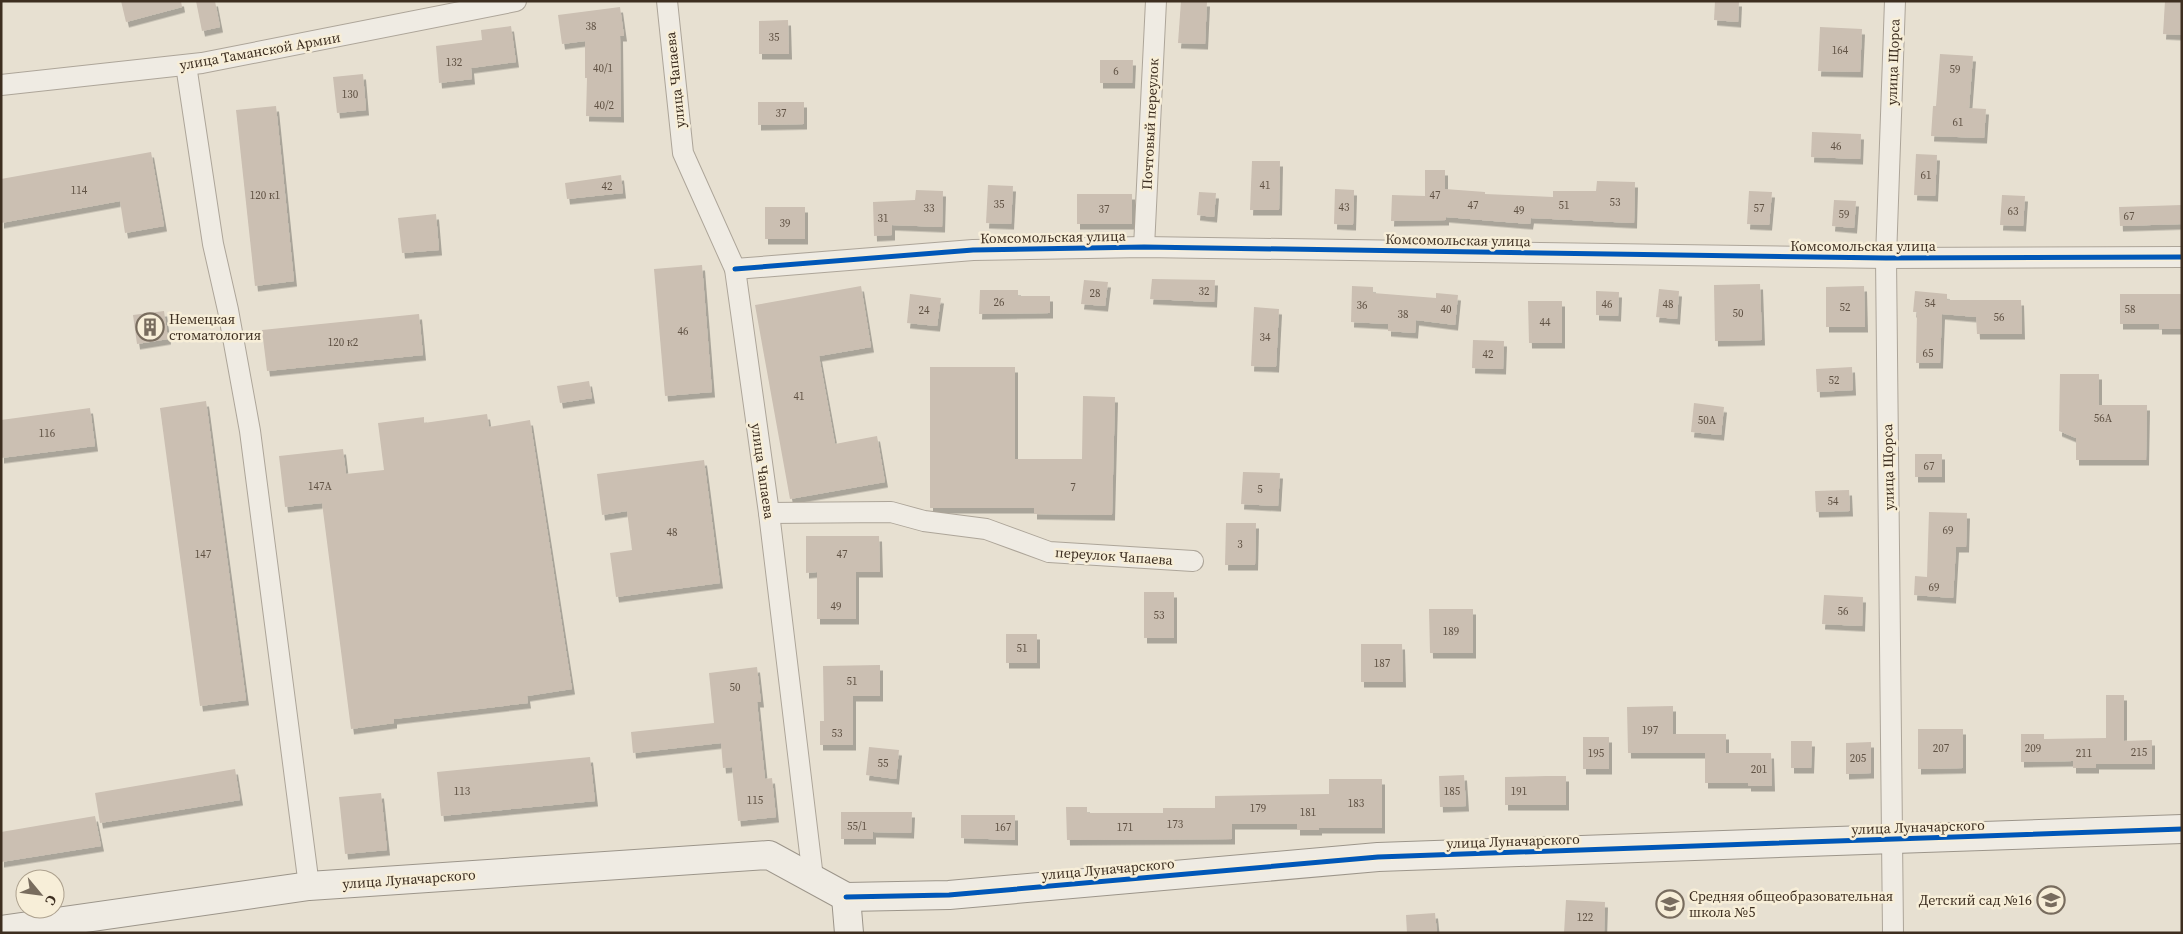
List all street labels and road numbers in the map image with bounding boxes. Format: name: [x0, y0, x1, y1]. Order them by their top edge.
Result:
street label: улица Щорса: [1881, 17, 1905, 106]
street label: улица Таманской Армии: [178, 27, 342, 75]
street label: улица Чапаева: [660, 30, 690, 129]
street label: Почтовый переулок: [1137, 58, 1163, 190]
street label: Комсомольская улица: [980, 226, 1127, 248]
street label: Комсомольская улица: [1385, 229, 1532, 251]
street label: Комсомольская улица: [1790, 236, 1937, 256]
street label: улица Чапаева: [746, 422, 780, 521]
street label: улица Щорса: [1877, 423, 1899, 511]
street label: переулок Чапаева: [1055, 542, 1174, 570]
street label: улица Луначарского: [1851, 815, 1985, 839]
street label: улица Луначарского: [1446, 829, 1580, 853]
street label: улица Луначарского: [1041, 853, 1176, 885]
street label: улица Луначарского: [342, 864, 477, 894]

